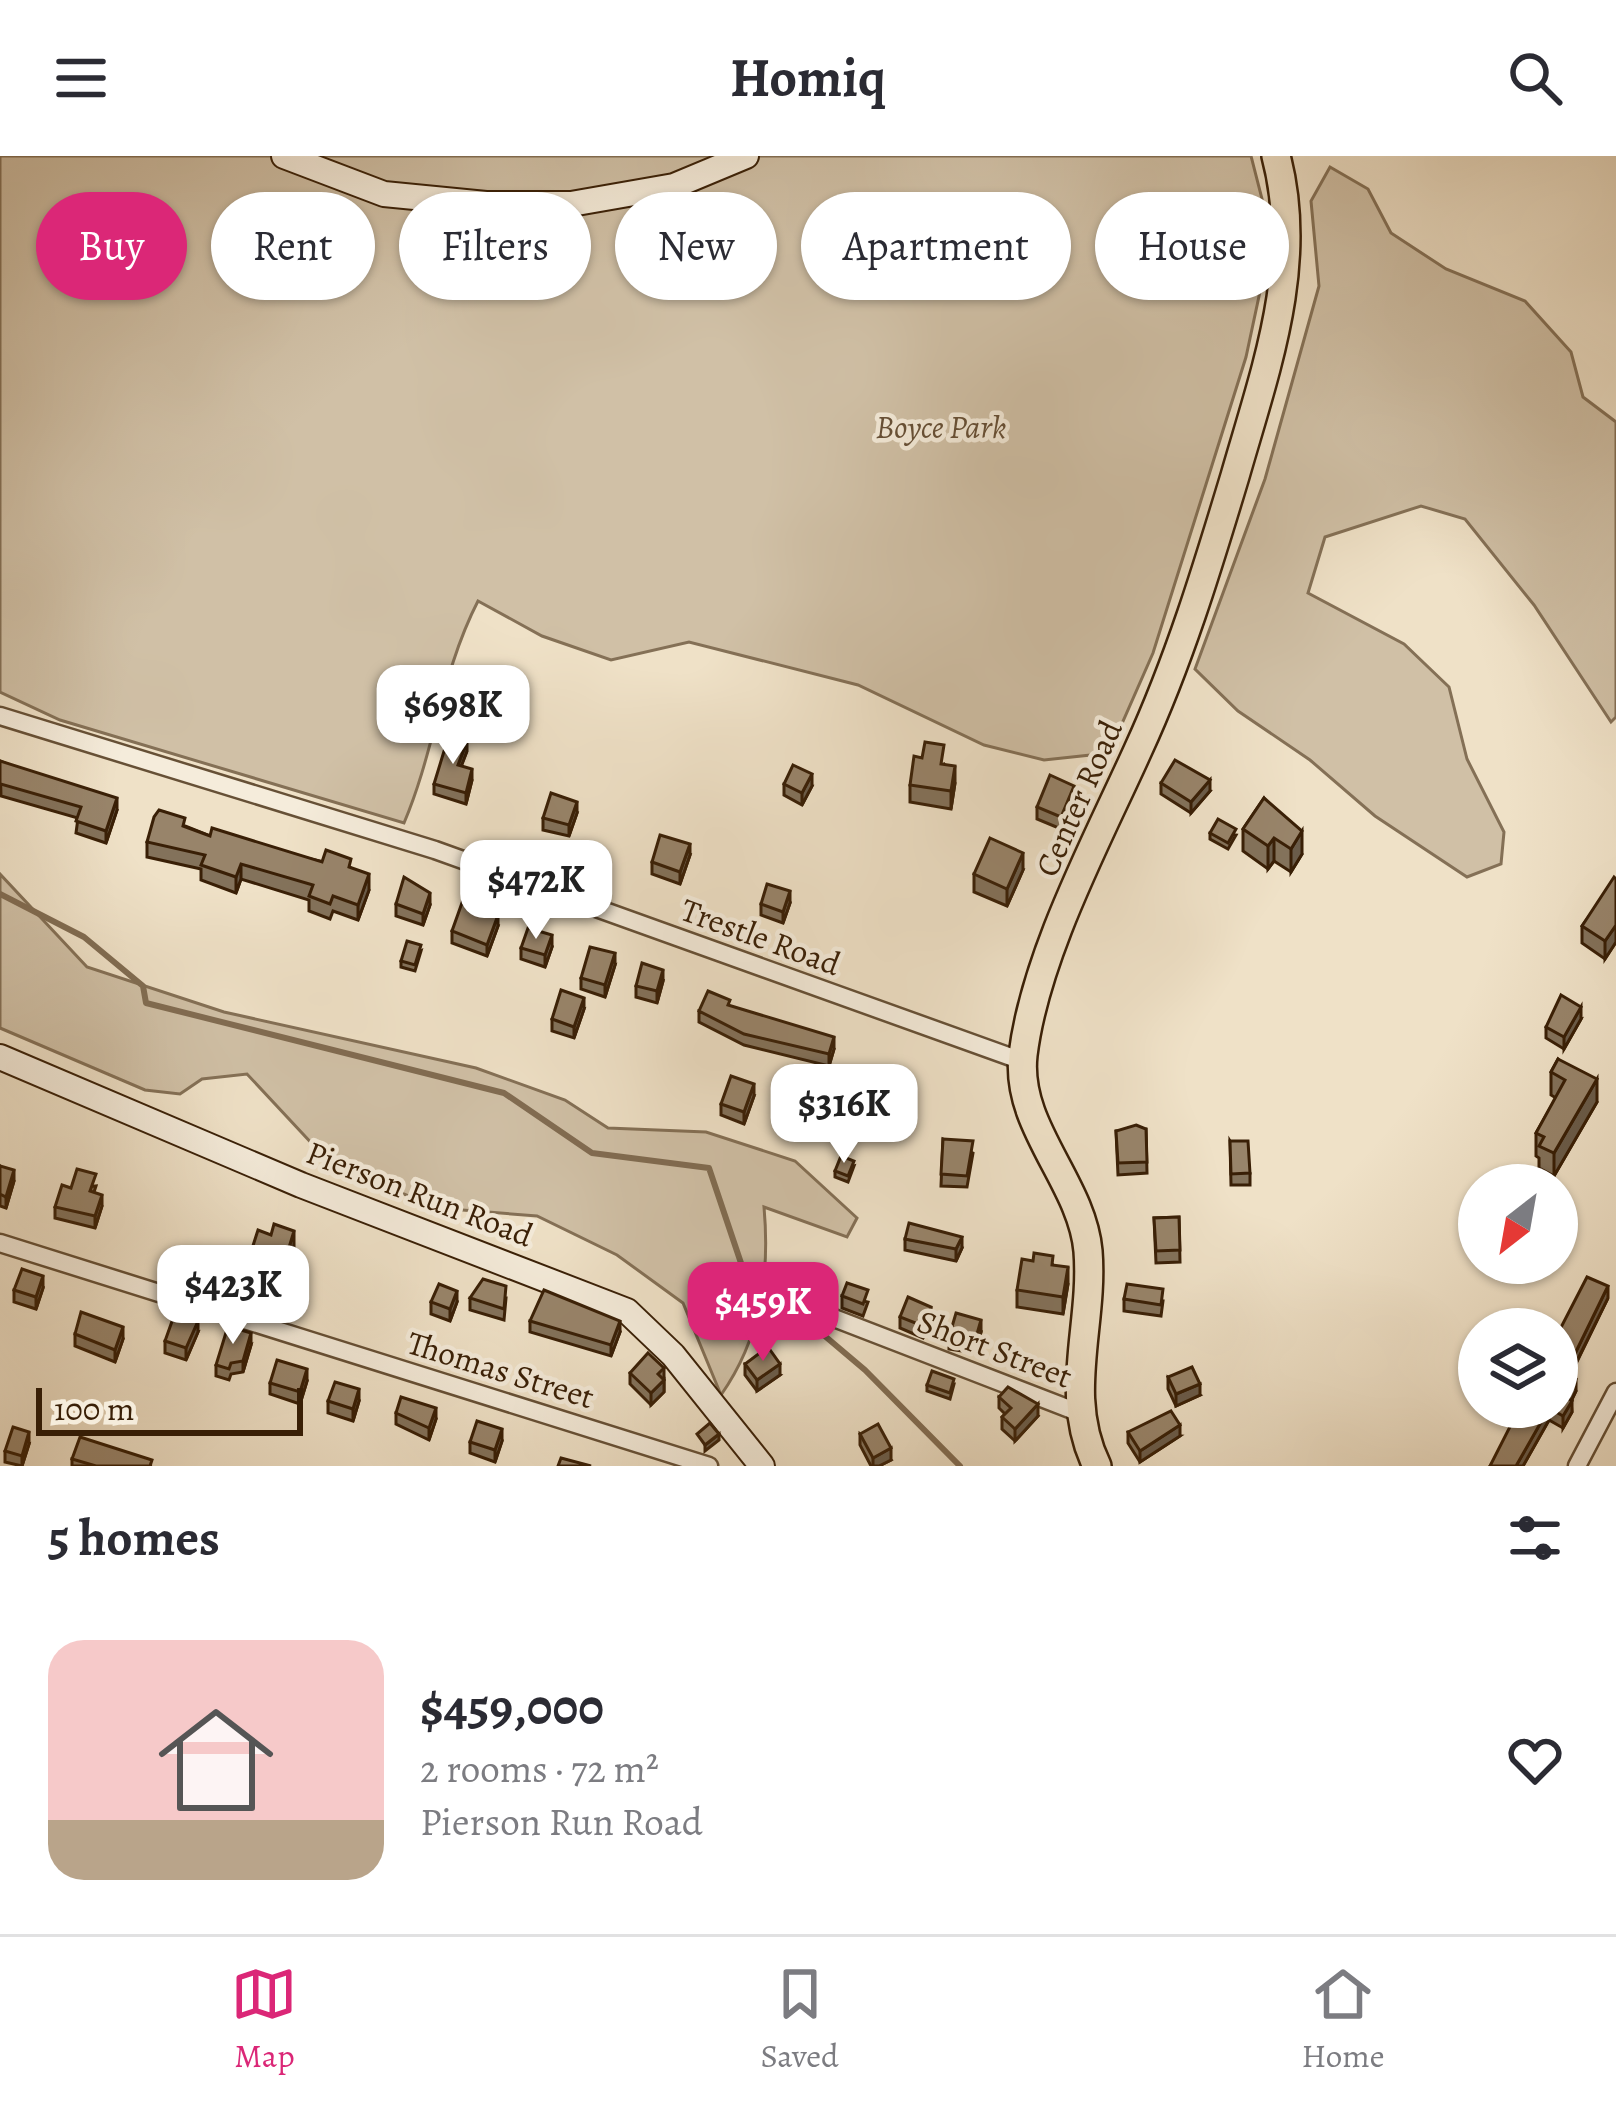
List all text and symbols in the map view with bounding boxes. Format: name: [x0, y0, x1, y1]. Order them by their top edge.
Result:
text: Homiq: [730, 41, 886, 115]
icon: menu: [48, 45, 114, 111]
icon: search: [1502, 45, 1568, 111]
chip: Buy: [36, 192, 187, 300]
chip: Rent: [211, 192, 375, 300]
chip: Filters: [399, 192, 591, 300]
chip: New: [615, 192, 777, 300]
chip: Apartment: [801, 192, 1071, 300]
chip: House: [1095, 192, 1289, 300]
park label: Boyce Park: [876, 404, 1006, 449]
pin: $698K: [369, 665, 537, 767]
text: $698K: [404, 677, 502, 730]
street label: Center Road: [1024, 713, 1133, 883]
pin: $472K: [452, 840, 620, 942]
text: $472K: [487, 852, 585, 905]
street label: Trestle Road: [675, 887, 847, 986]
pin: $316K: [760, 1064, 928, 1166]
text: $316K: [798, 1076, 890, 1129]
street label: Pierson Run Road: [300, 1130, 540, 1257]
north arrow: [1458, 1164, 1578, 1284]
map controls: [1458, 1164, 1578, 1428]
pin: $423K: [149, 1245, 317, 1347]
text: $423K: [184, 1257, 282, 1310]
pin: $459K: [679, 1262, 847, 1364]
text: $459K: [715, 1274, 811, 1327]
street label: Short Street: [911, 1298, 1079, 1399]
button: layers: [1458, 1308, 1578, 1428]
street label: Thomas Street: [402, 1320, 600, 1419]
scale bar: [36, 1382, 303, 1435]
text: 100 m: [54, 1386, 134, 1431]
text: 5 homes: [48, 1503, 220, 1573]
icon: filters: [1502, 1505, 1568, 1571]
text: $459,000: [420, 1672, 604, 1742]
icon: home: [144, 1688, 288, 1832]
icon: heart: [1502, 1727, 1568, 1793]
text: 2 rooms · 72 m²: [420, 1742, 659, 1795]
text: Pierson Run Road: [420, 1795, 703, 1848]
tab: Map: [231, 1961, 297, 2078]
tab: Saved: [760, 1961, 839, 2078]
tab: Home: [1302, 1961, 1385, 2078]

